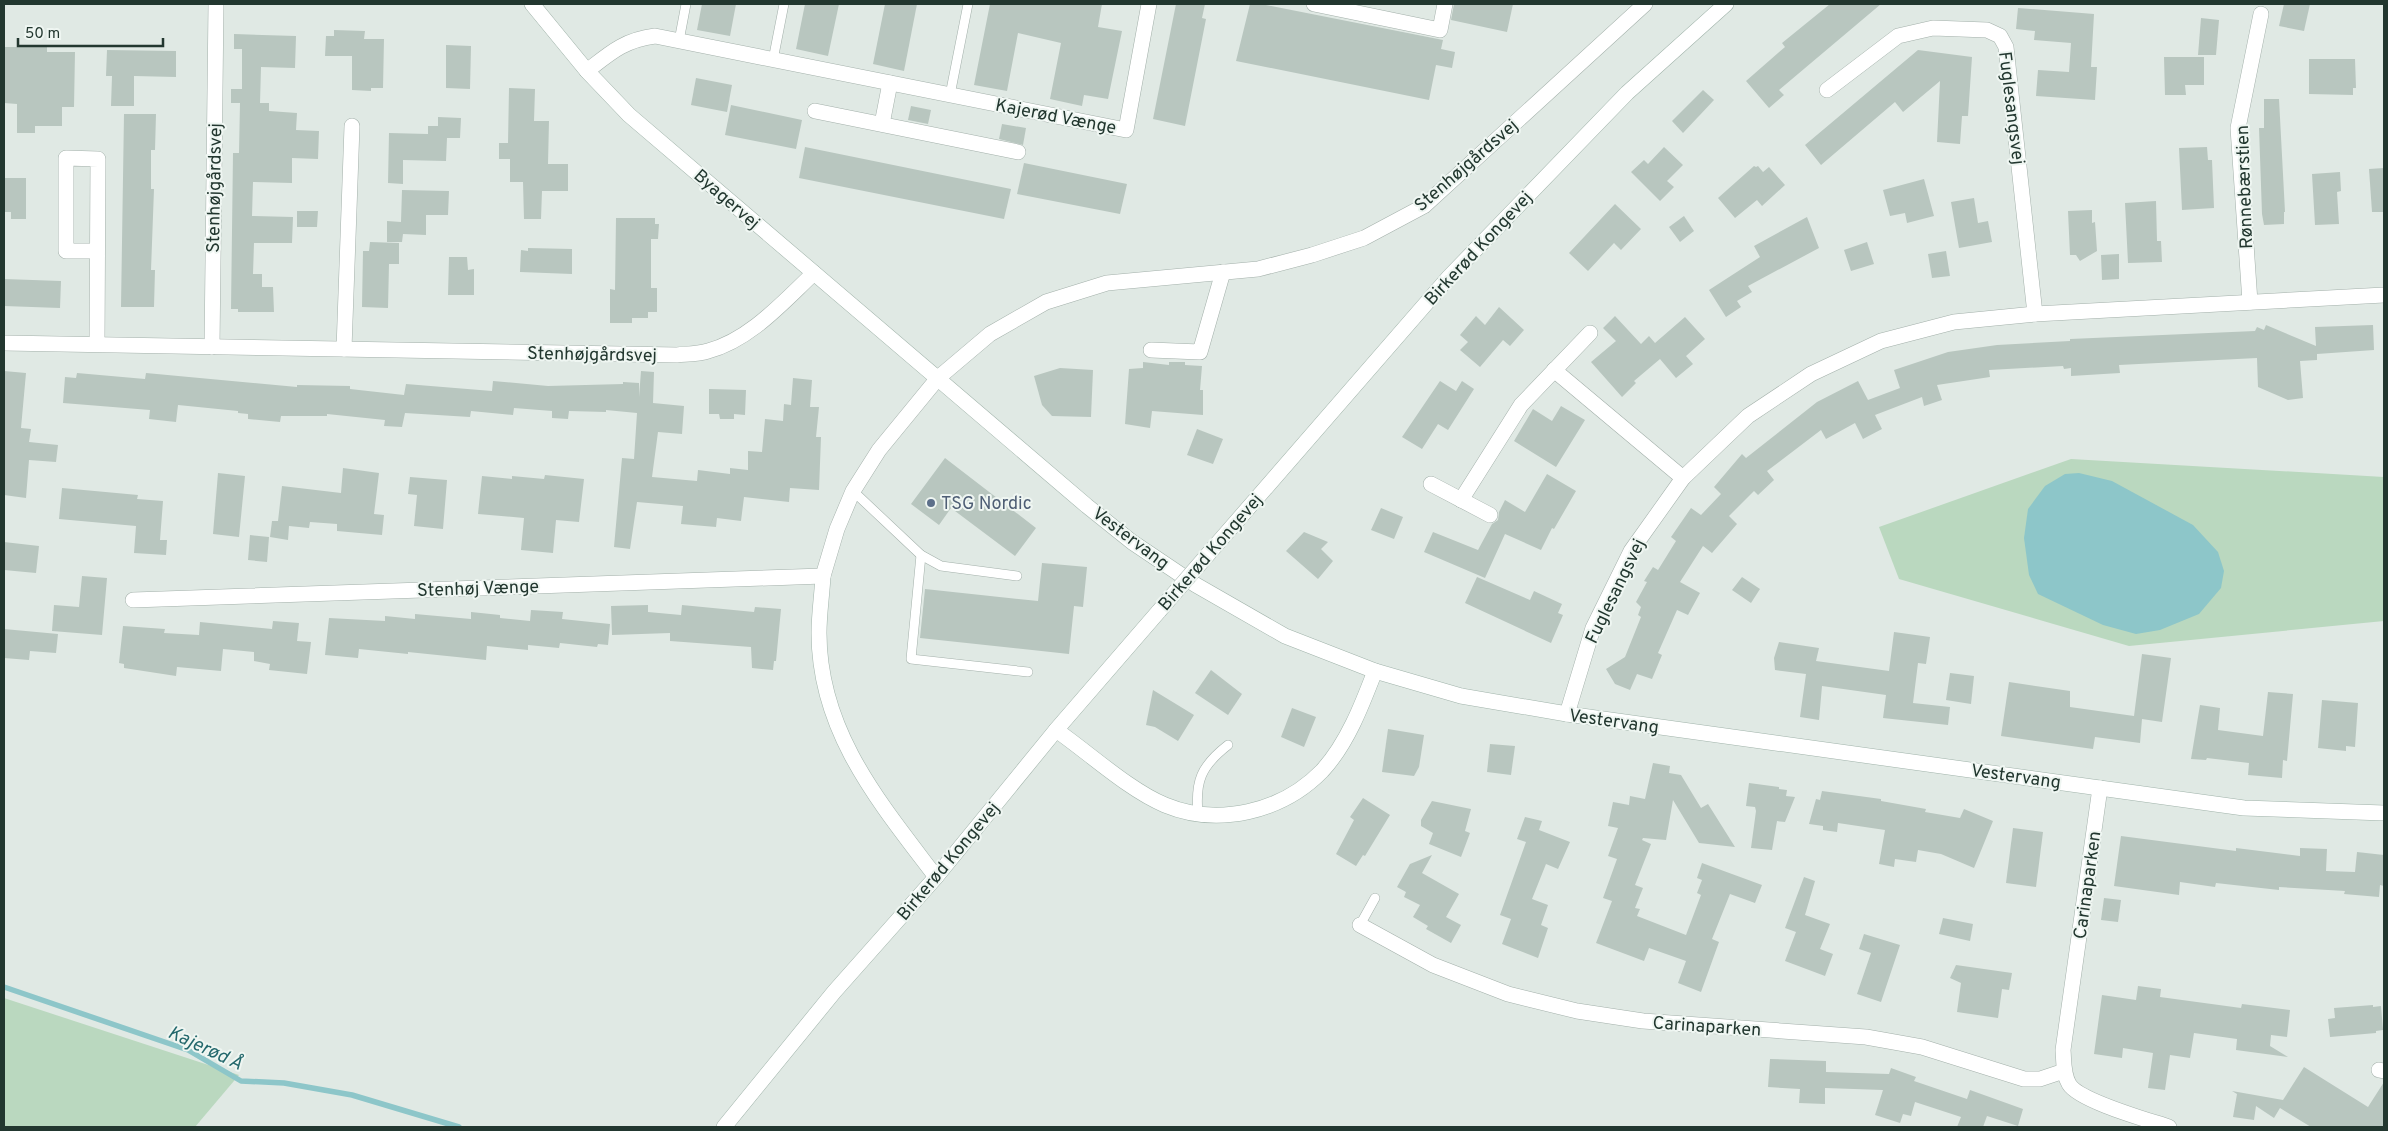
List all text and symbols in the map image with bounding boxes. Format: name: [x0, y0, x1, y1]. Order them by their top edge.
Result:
scale bar: [18, 15, 162, 47]
text: 50 m: [25, 25, 60, 44]
street label: Fuglesangsvej: [1992, 50, 2029, 166]
street label: Kajerød Vænge: [993, 94, 1118, 140]
street label: Stenhøjgårdsvej: [1410, 115, 1524, 217]
street label: Stenhøjgårdsvej: [203, 123, 228, 253]
street label: Rønnebærstien: [2232, 125, 2259, 249]
street label: Byagervej: [688, 165, 764, 235]
street label: Birkerød Kongevej: [1420, 187, 1538, 311]
street label: Stenhøjgårdsvej: [527, 343, 657, 368]
street label: Birkerød Kongevej: [1154, 490, 1268, 616]
place label: TSG Nordic: [941, 493, 1032, 516]
marker: TSG Nordic: [925, 497, 937, 509]
street label: Vestervang: [1087, 503, 1173, 576]
street label: Fuglesangsvej: [1581, 535, 1652, 648]
street label: Stenhøj Vænge: [417, 576, 539, 603]
street label: Vestervang: [1567, 705, 1660, 740]
street label: Vestervang: [1969, 760, 2062, 795]
street label: Birkerød Kongevej: [893, 798, 1006, 926]
street label: Carinaparken: [2070, 830, 2107, 941]
street label: Carinaparken: [1652, 1012, 1762, 1043]
water label: Kajerød Å: [164, 1021, 246, 1077]

